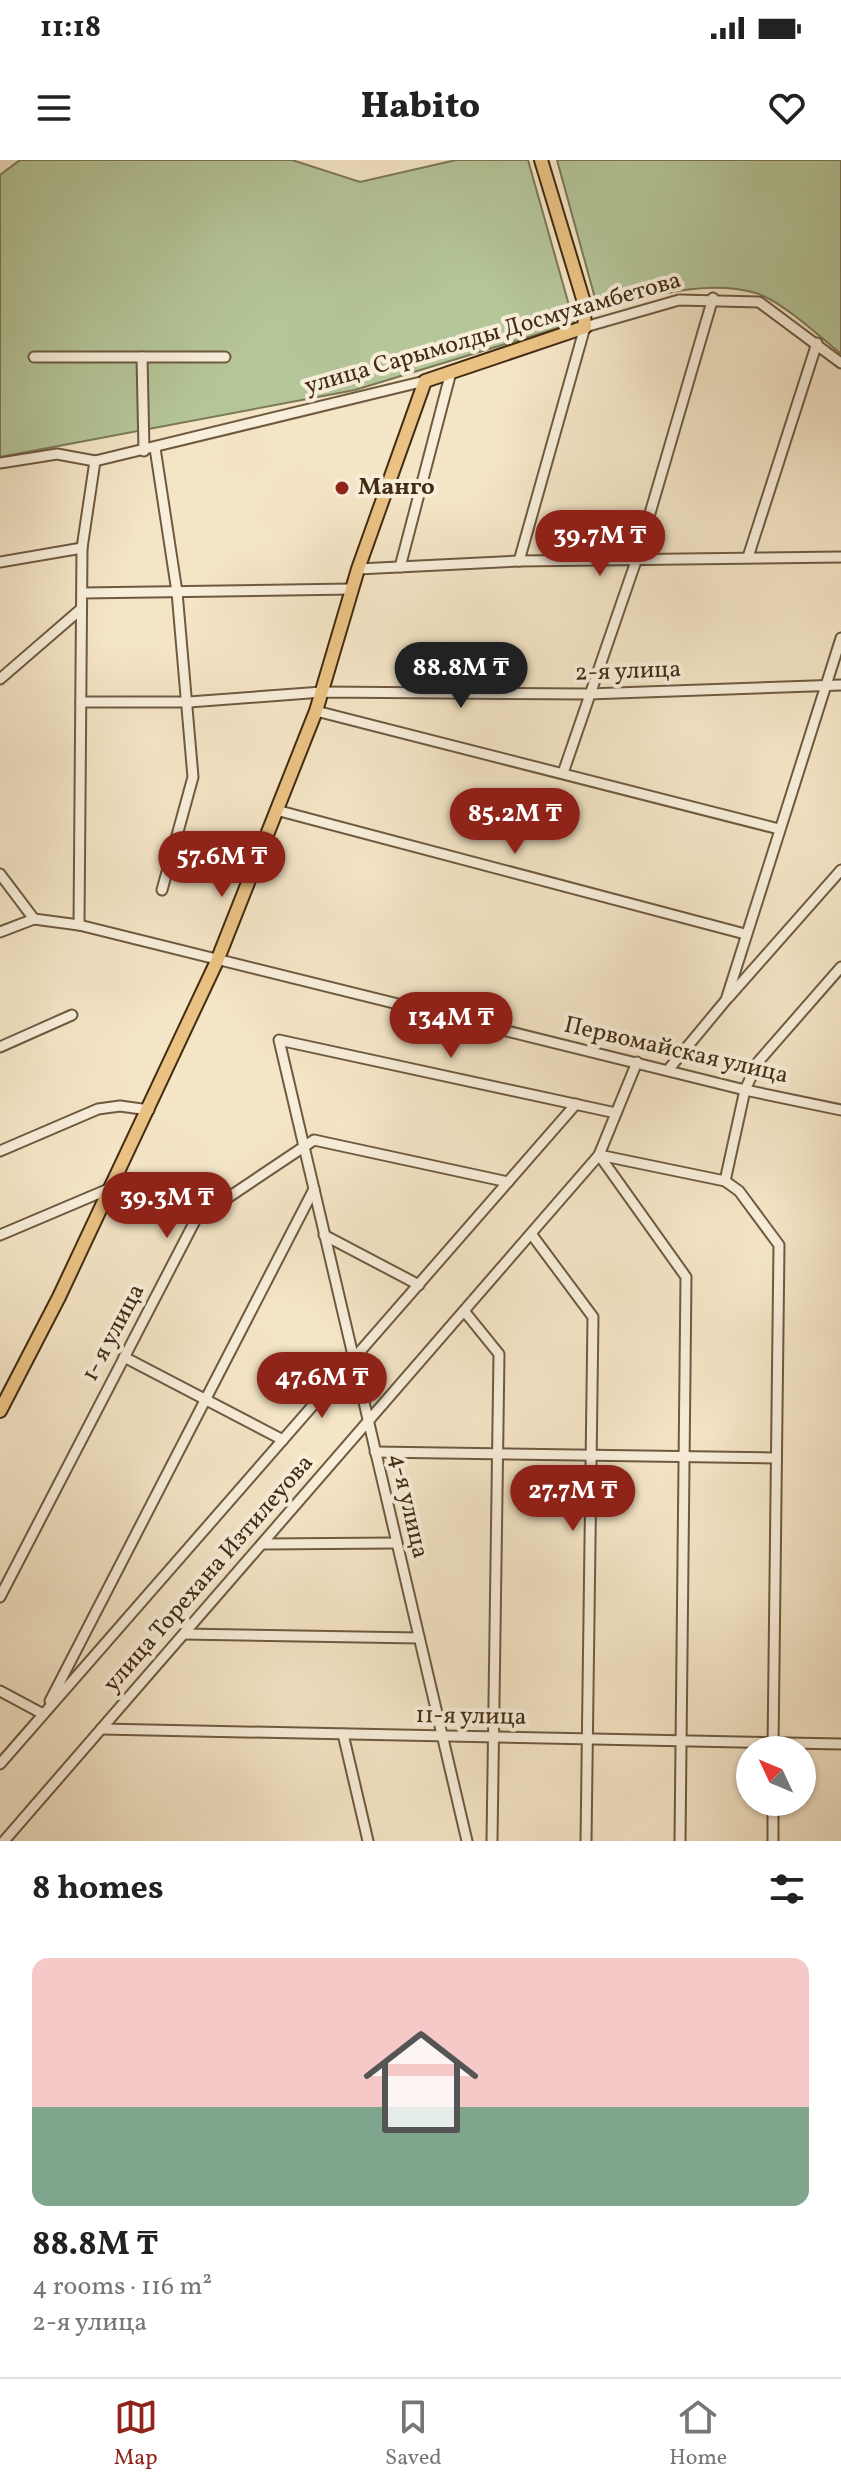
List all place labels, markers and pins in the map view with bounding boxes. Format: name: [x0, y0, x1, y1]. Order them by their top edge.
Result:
place label: Манго: [358, 471, 435, 505]
marker: Манго: [333, 479, 351, 497]
pin: 39.7M ₸: [526, 510, 674, 578]
pin: 88.8M ₸: [387, 642, 535, 710]
pin: 85.2M ₸: [441, 788, 589, 856]
pin: 57.6M ₸: [148, 831, 296, 899]
pin: 134M ₸: [386, 992, 516, 1060]
pin: 39.3M ₸: [93, 1172, 241, 1240]
pin: 47.6M ₸: [248, 1352, 396, 1420]
pin: 27.7M ₸: [499, 1465, 647, 1533]

